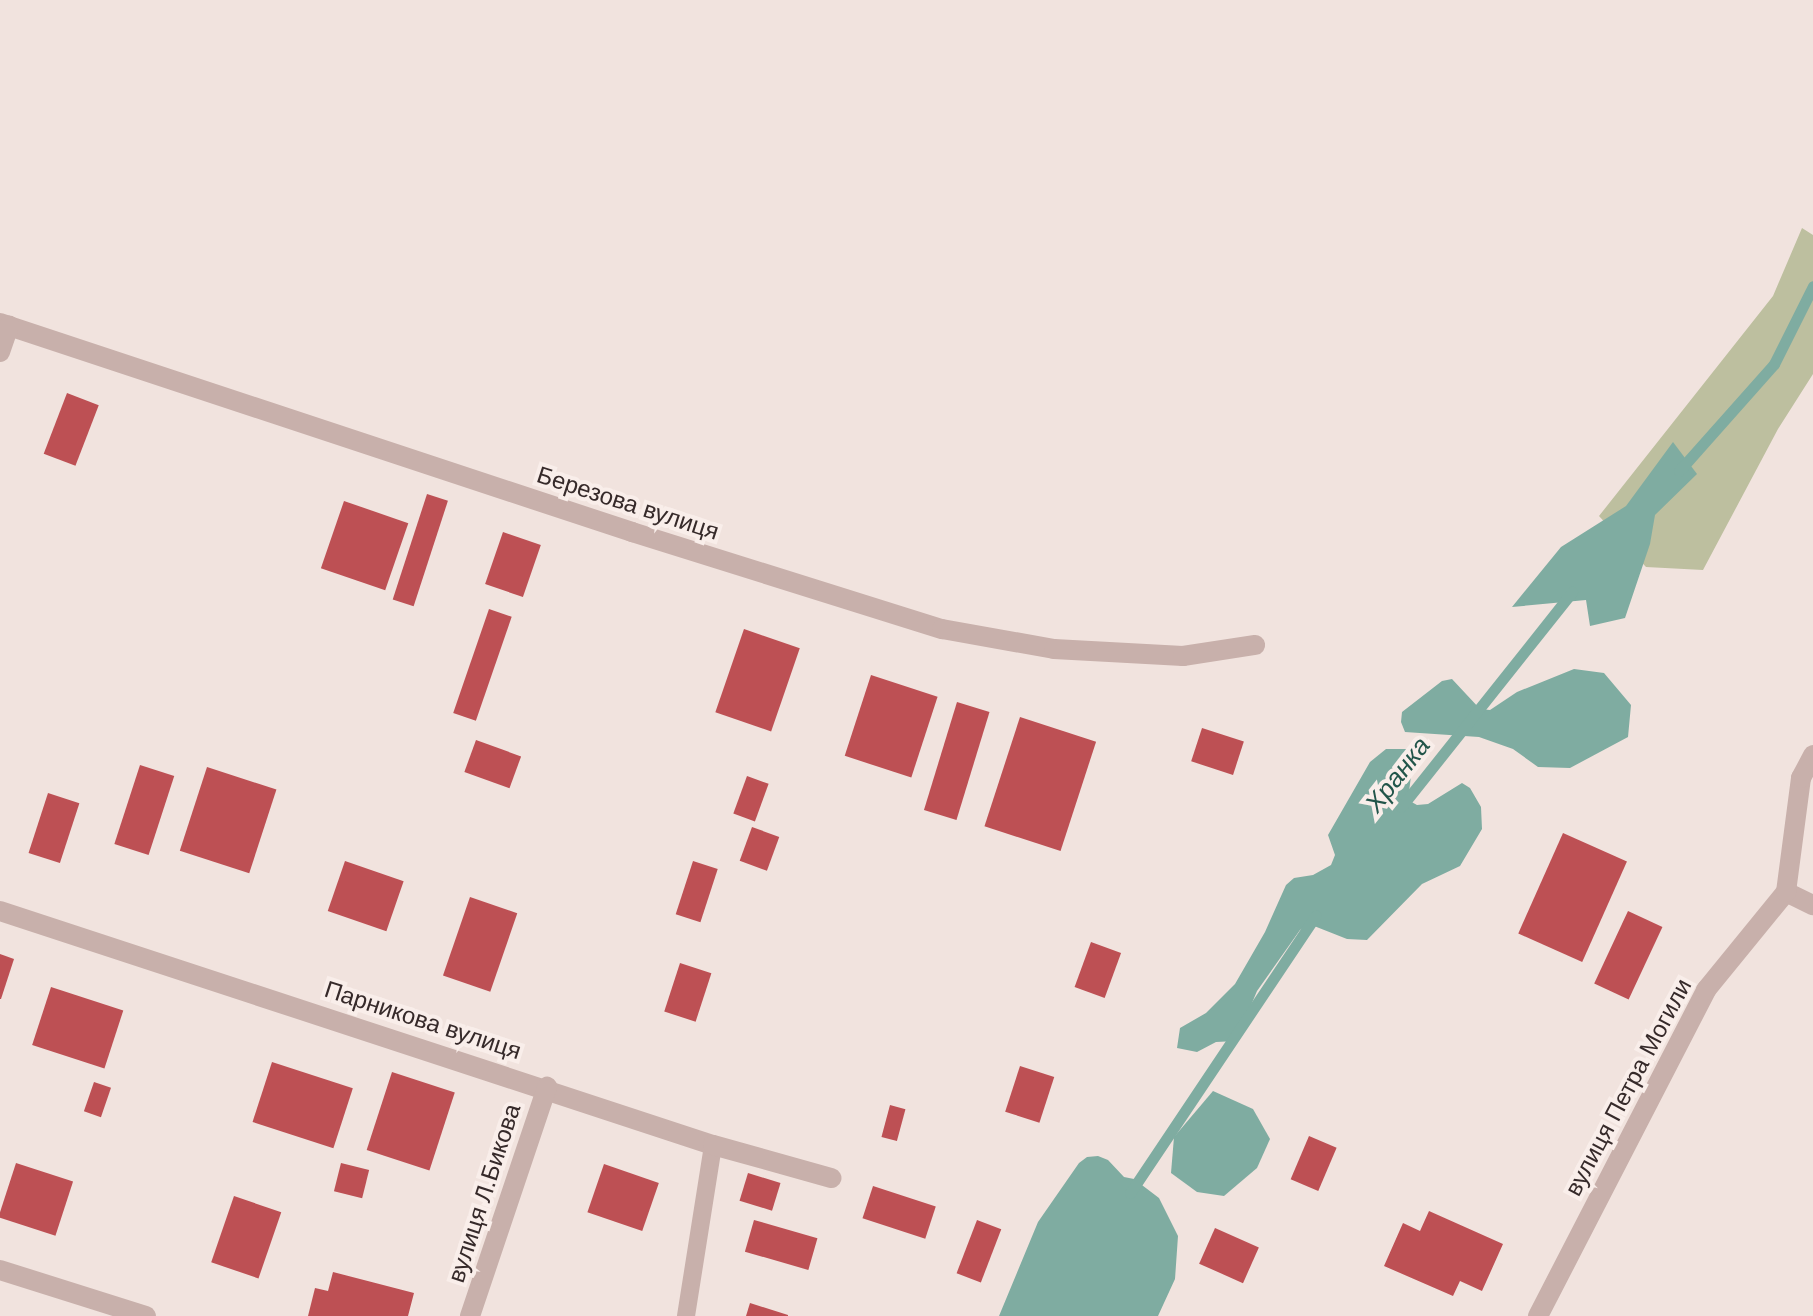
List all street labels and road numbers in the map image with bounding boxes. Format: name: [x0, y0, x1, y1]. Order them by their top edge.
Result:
street label: Березова вулиця: [533, 460, 723, 546]
street label: вулиця Петра Могили: [1559, 973, 1697, 1201]
street label: Парникова вулиця: [321, 975, 525, 1065]
street label: вулиця Л.Бикова: [442, 1100, 526, 1286]

